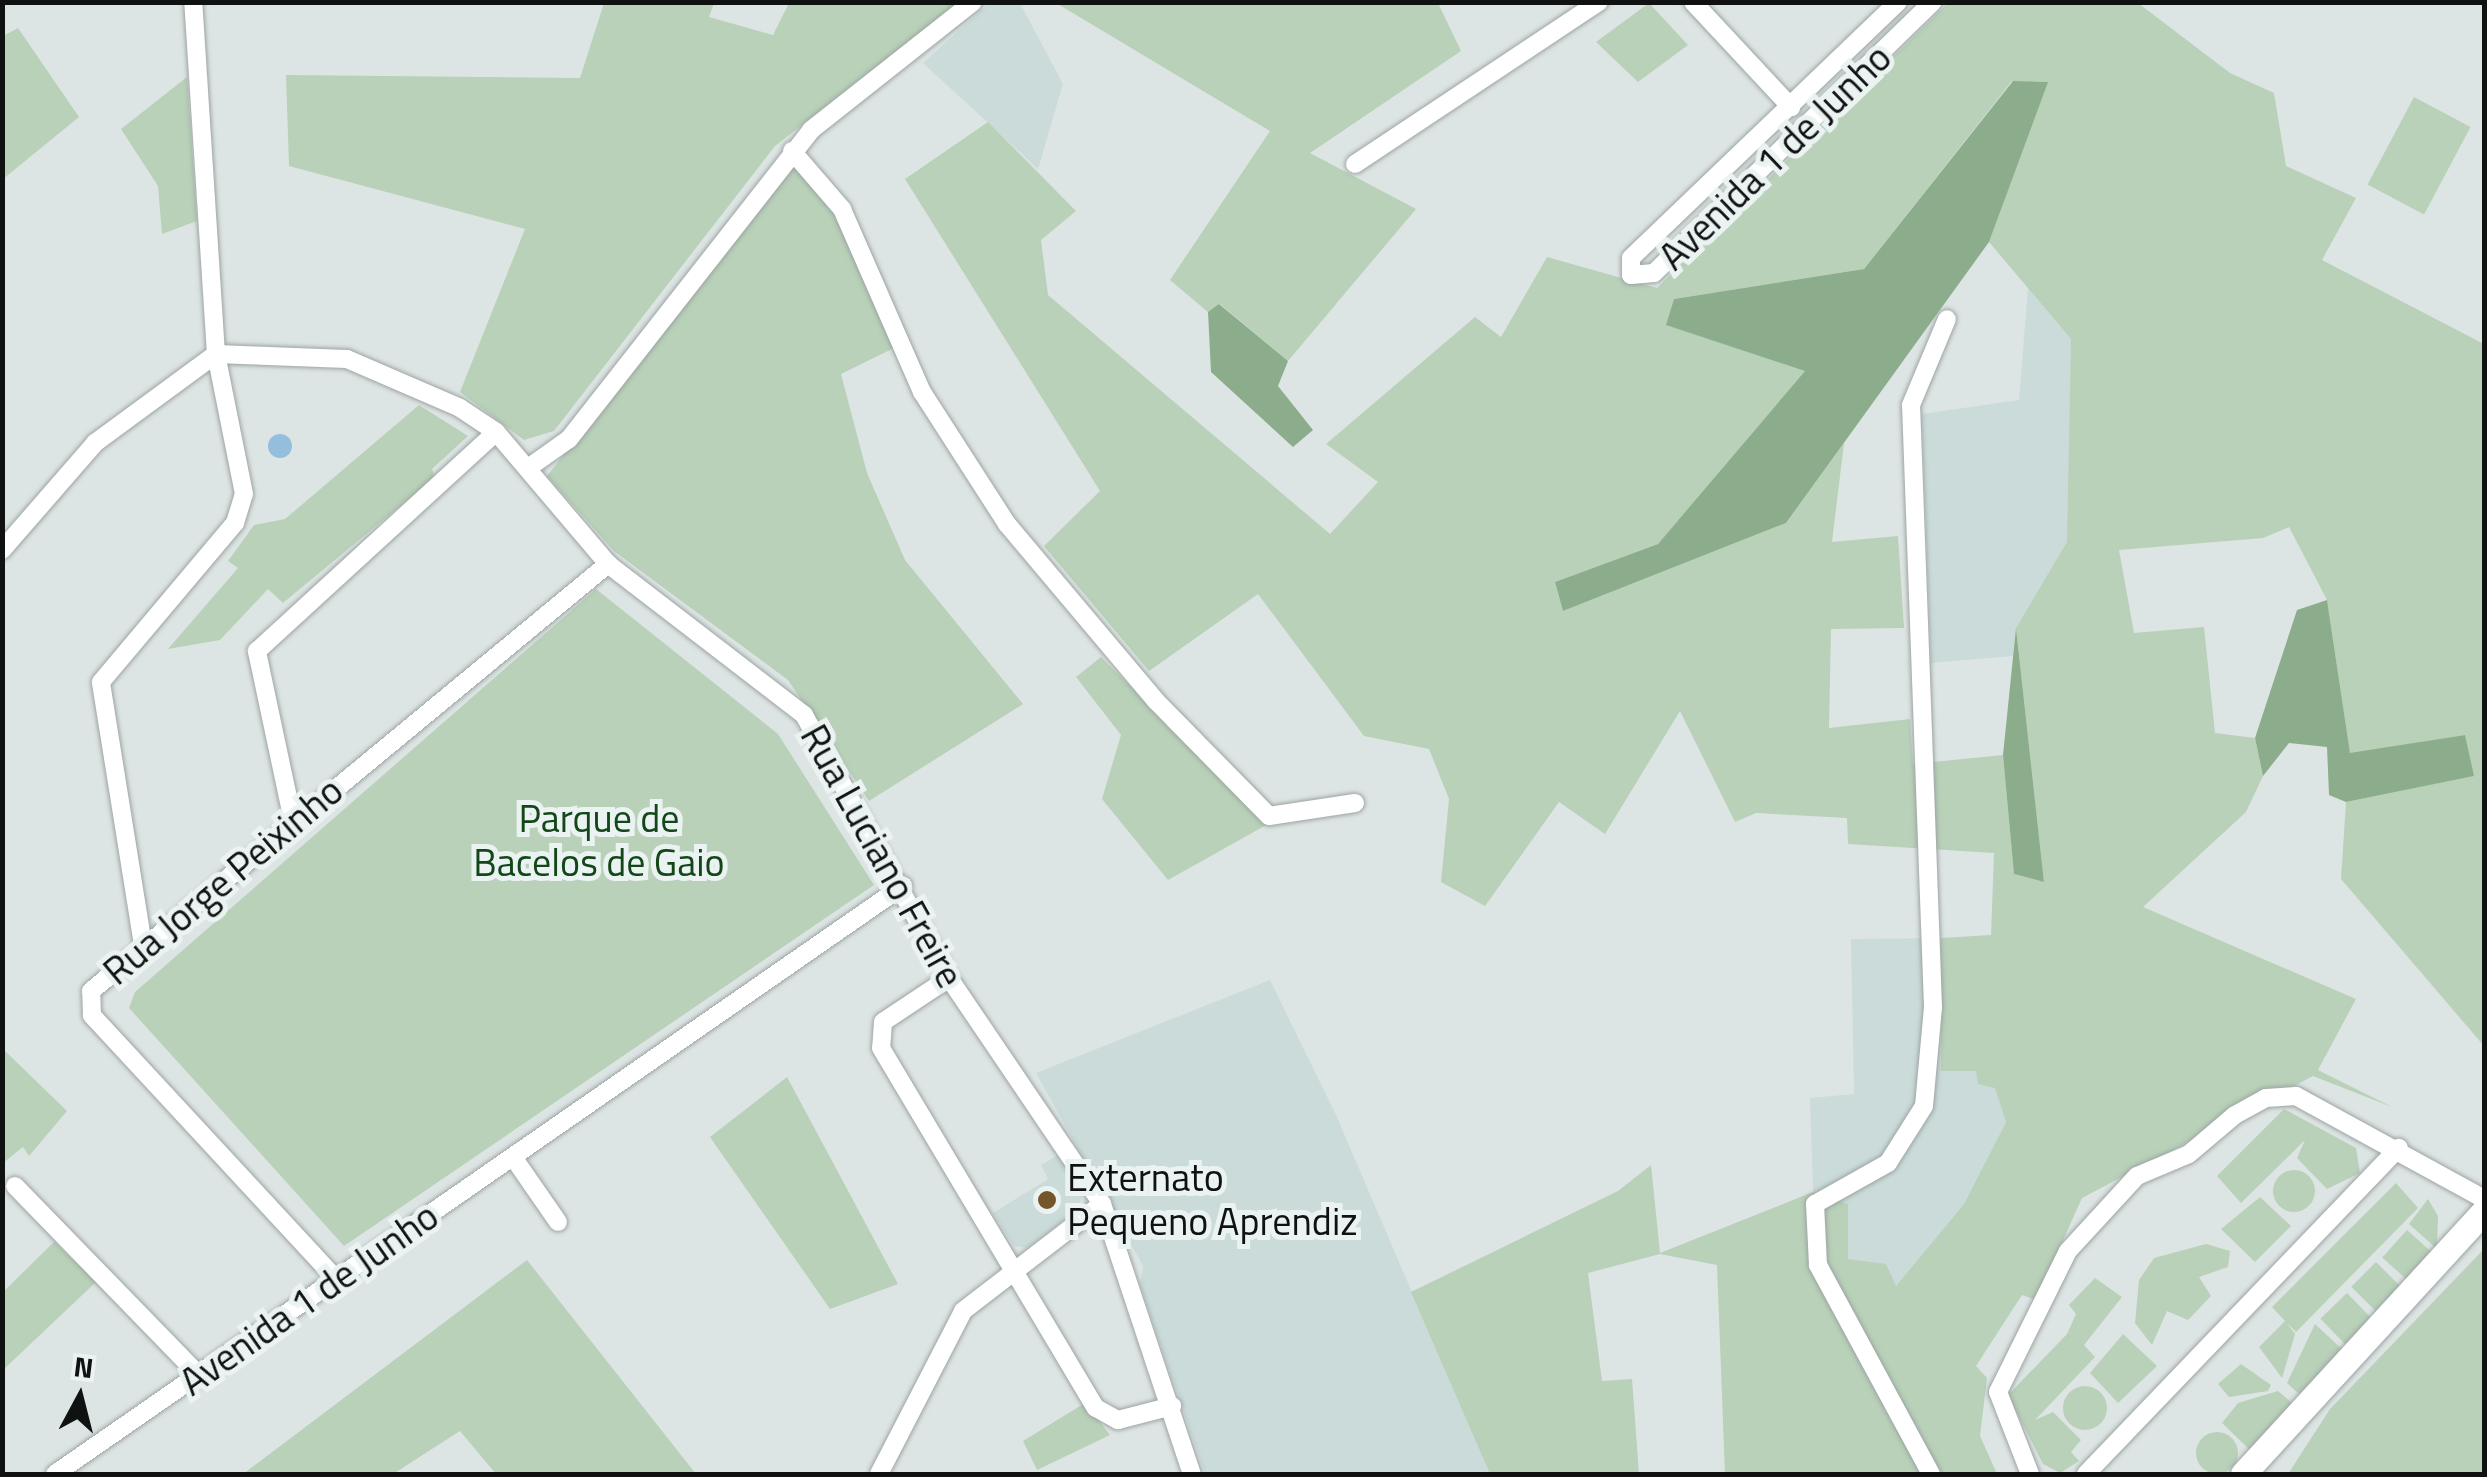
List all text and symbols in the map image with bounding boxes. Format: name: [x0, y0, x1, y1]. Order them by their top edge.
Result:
street label: Avenida 1 de Junho: [1650, 35, 1900, 279]
street label: Rua Luciano Freire: [791, 717, 973, 995]
street label: Rua Jorge Peixinho: [94, 768, 352, 994]
park label: Parque de Bacelos de Gaio: [473, 796, 725, 886]
place label: Externato Pequeno Aprendiz: [1067, 1155, 1358, 1244]
marker: Externato Pequeno Aprendiz: [1036, 1189, 1058, 1211]
street label: Avenida 1 de Junho: [171, 1193, 447, 1405]
text: N: [71, 1344, 96, 1389]
north arrow: [30, 1347, 130, 1447]

